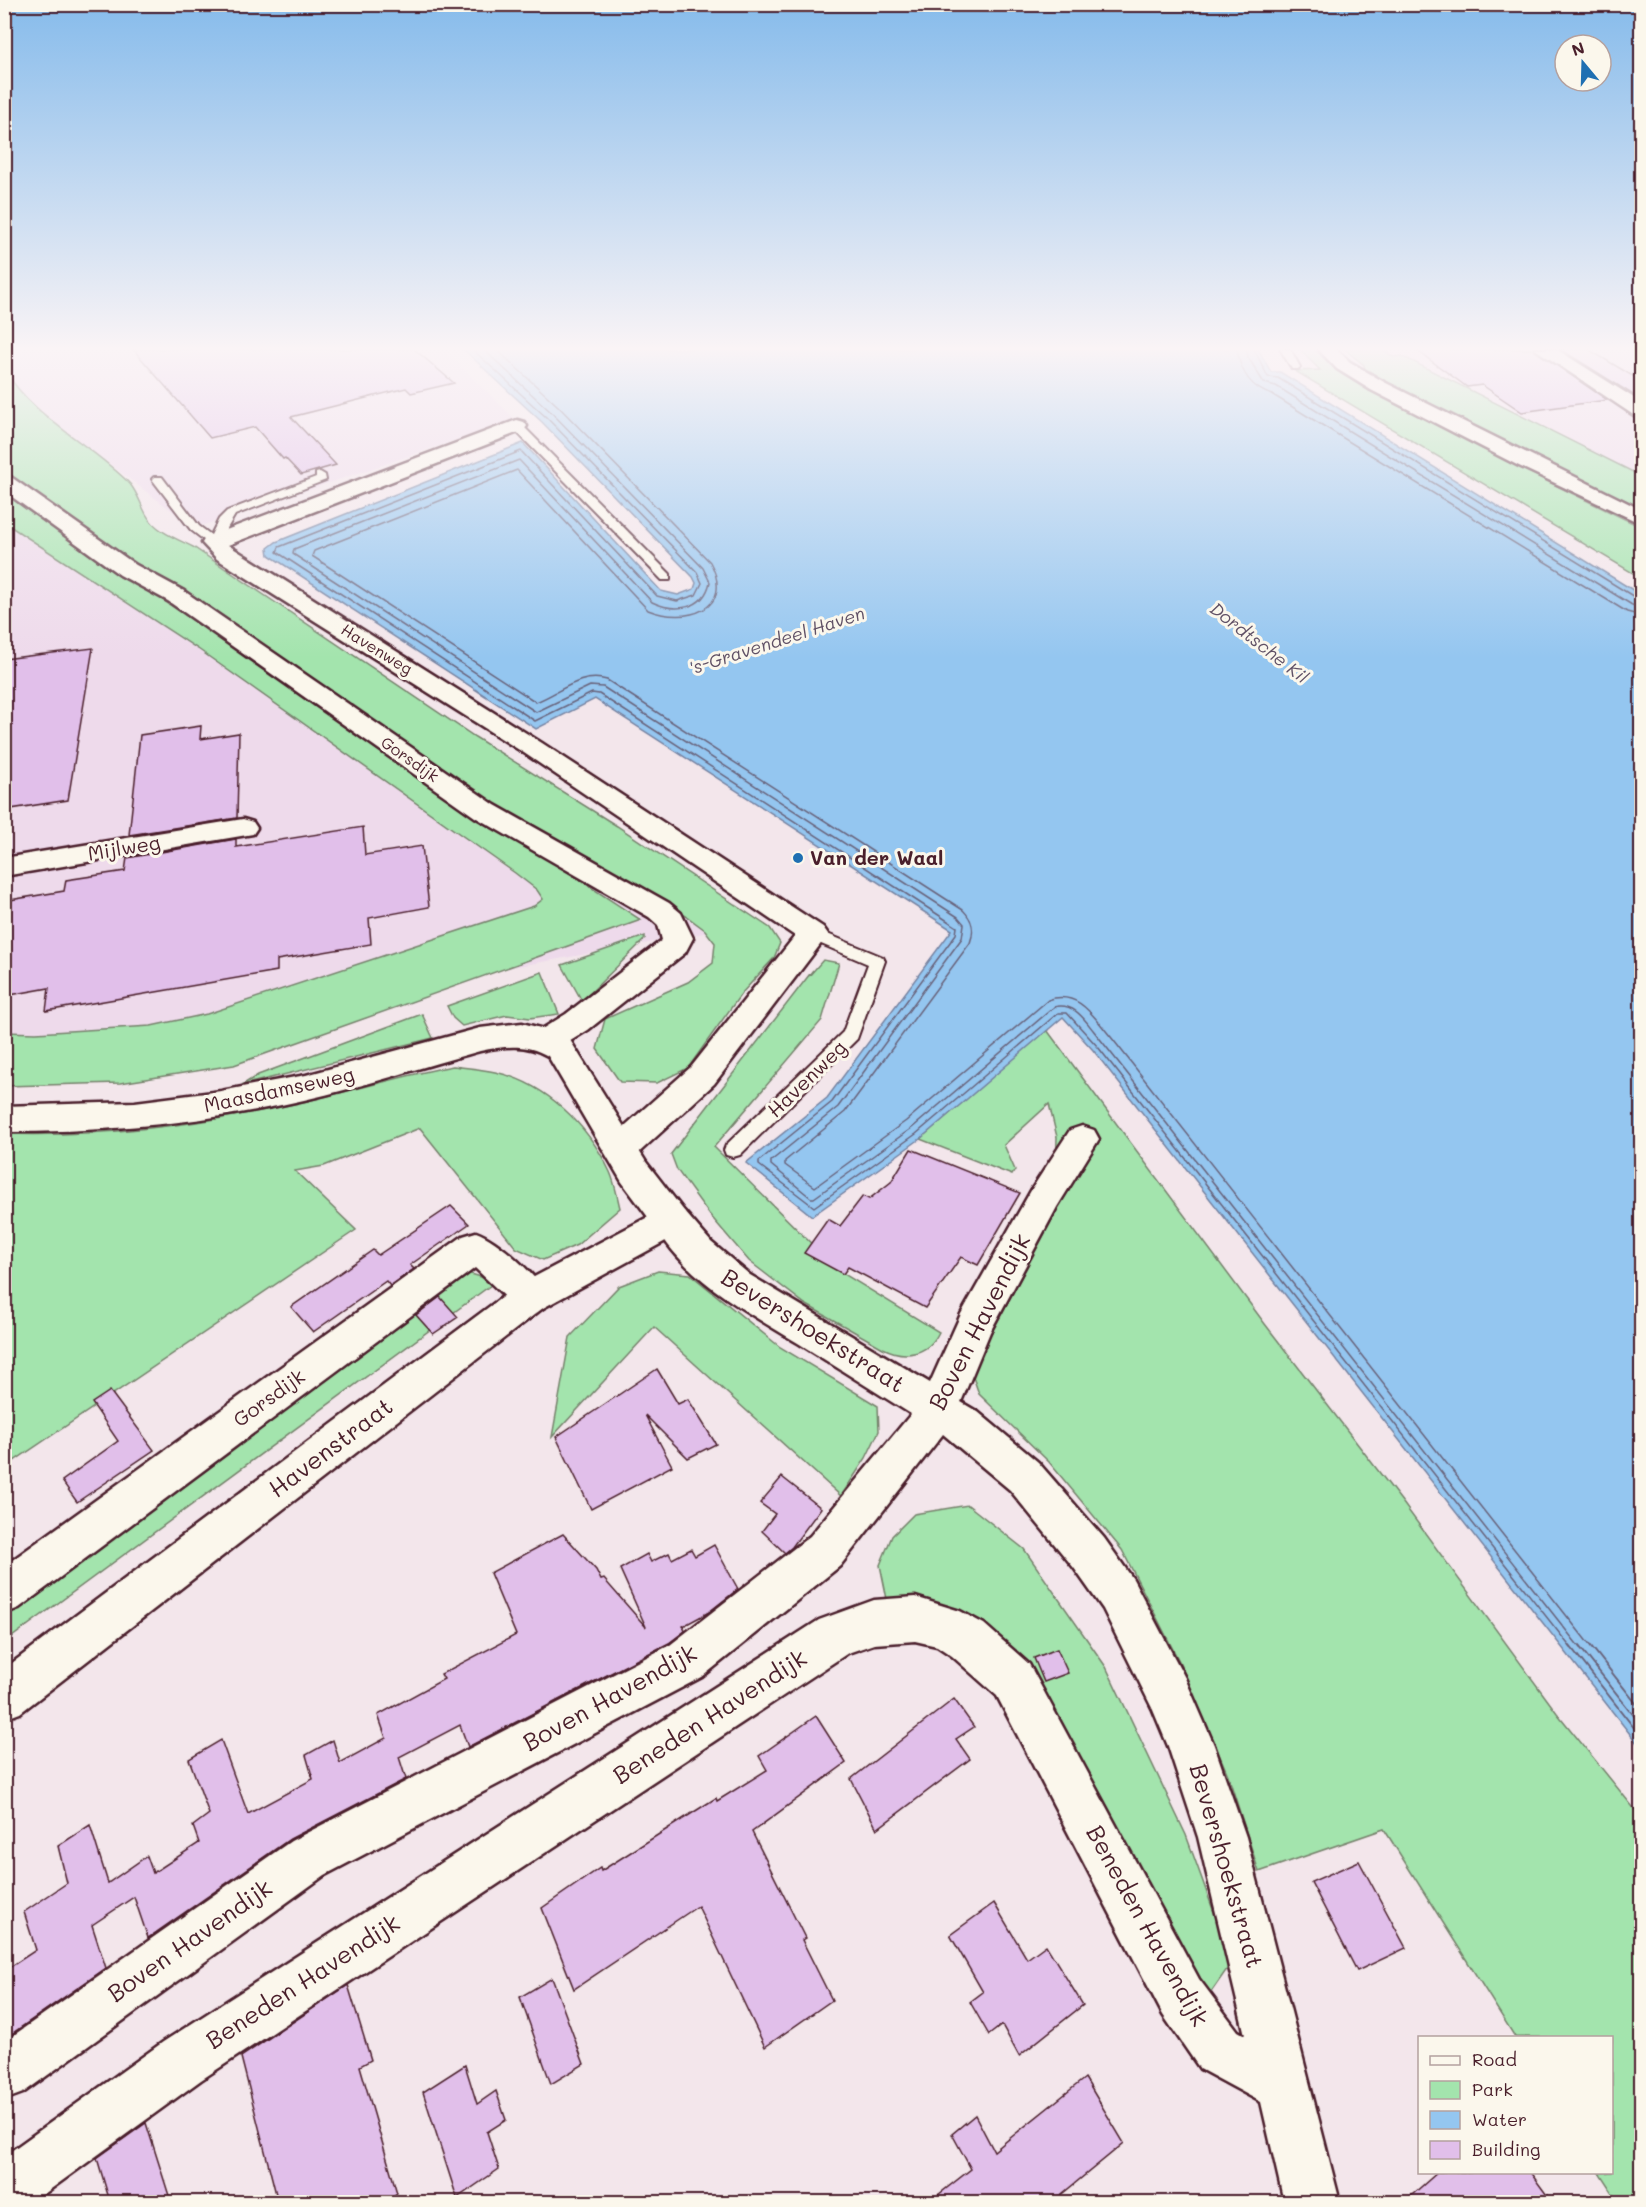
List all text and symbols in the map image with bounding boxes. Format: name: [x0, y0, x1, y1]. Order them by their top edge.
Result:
north arrow: [1553, 33, 1613, 93]
text: N: [1569, 36, 1587, 60]
water label: Dordtsche Kil: [1205, 596, 1314, 689]
water label: 's-Gravendeel Haven: [686, 600, 868, 680]
street label: Havenweg: [338, 618, 417, 679]
street label: Gorsdijk: [377, 731, 443, 786]
street label: Mijlweg: [86, 828, 162, 866]
place label: Van der Waal: [810, 844, 943, 870]
marker: Van der Waal: [791, 851, 805, 865]
street label: Havenweg: [761, 1034, 851, 1122]
street label: Maasdamseweg: [201, 1060, 356, 1118]
street label: Boven Havendijk: [921, 1228, 1037, 1415]
street label: Bevershoekstraat: [716, 1261, 912, 1399]
street label: Gorsdijk: [227, 1362, 309, 1432]
street label: Havenstraat: [262, 1390, 398, 1504]
street label: Boven Havendijk: [517, 1636, 702, 1757]
street label: Beneden Havendijk: [606, 1641, 812, 1790]
street label: Bevershoekstraat: [1183, 1760, 1271, 1971]
street label: Beneden Havendijk: [1080, 1819, 1216, 2031]
street label: Boven Havendijk: [101, 1871, 277, 2008]
street label: Beneden Havendijk: [199, 1906, 405, 2055]
legend: [1418, 2036, 1613, 2174]
text: Road: [1472, 2047, 1517, 2071]
text: Park: [1472, 2077, 1513, 2101]
text: Water: [1472, 2107, 1527, 2131]
text: Building: [1472, 2137, 1540, 2161]

